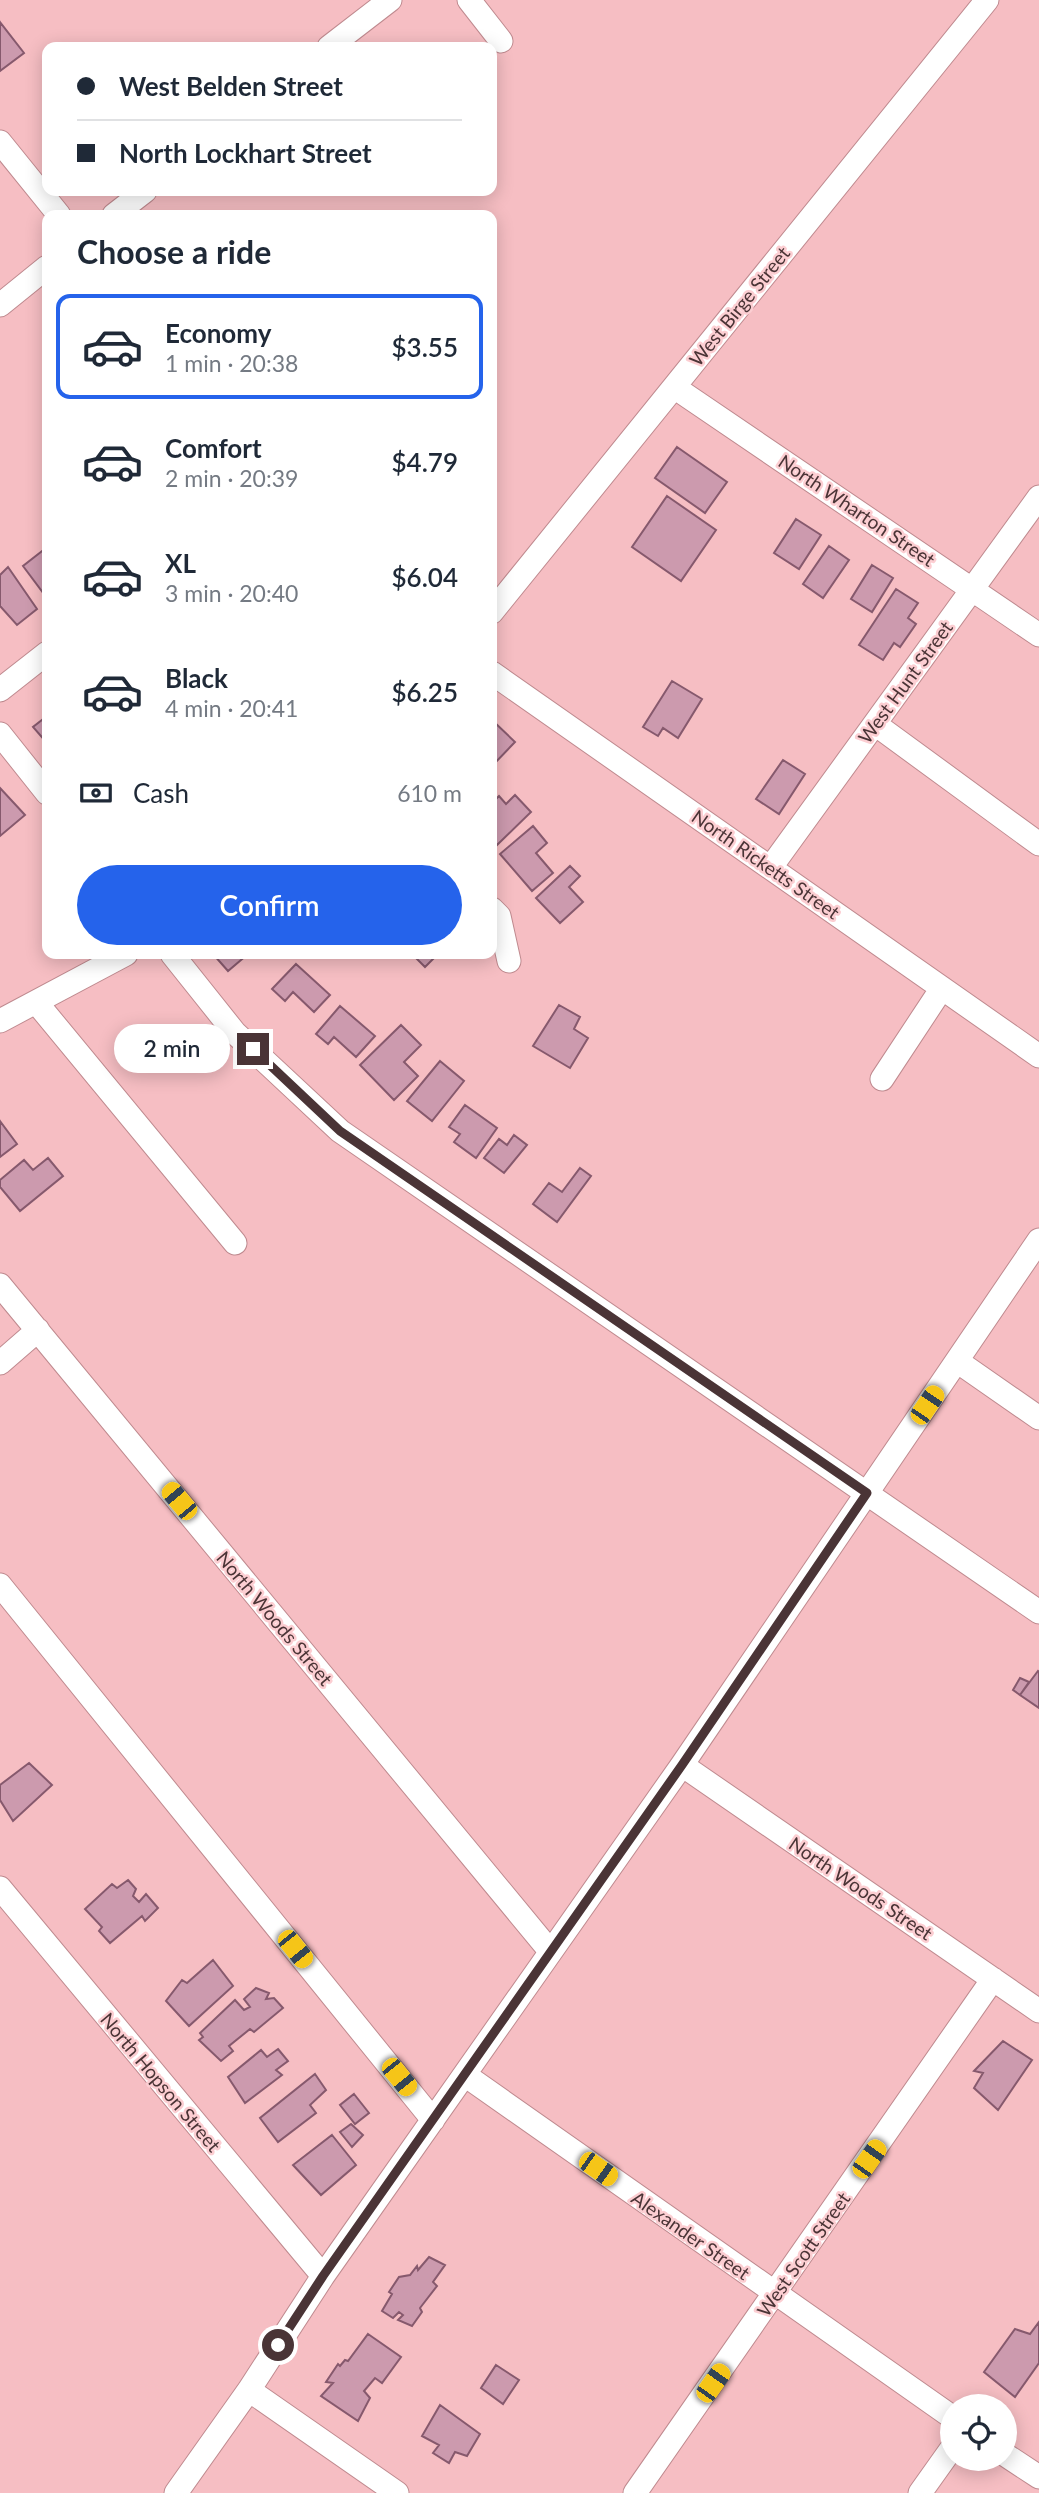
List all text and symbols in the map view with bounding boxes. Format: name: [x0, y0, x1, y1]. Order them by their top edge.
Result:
text: West Belden Street: [119, 70, 343, 102]
text: North Lockhart Street: [119, 137, 372, 169]
text: Choose a ride: [77, 232, 271, 271]
street label: West Birge Street: [684, 242, 794, 370]
icon: car: [81, 315, 144, 378]
text: Economy: [165, 317, 271, 349]
text: $3.55: [392, 331, 458, 363]
text: 1 min · 20:38: [165, 349, 298, 377]
icon: car: [81, 430, 144, 493]
text: Comfort: [165, 432, 262, 464]
text: $4.79: [392, 446, 458, 478]
street label: North Wharton Street: [775, 449, 940, 571]
text: 2 min · 20:39: [165, 464, 298, 492]
icon: car: [81, 545, 144, 608]
text: XL: [165, 547, 196, 579]
text: $6.04: [392, 561, 458, 593]
text: 3 min · 20:40: [165, 579, 298, 607]
street label: West Hunt Street: [853, 616, 957, 748]
icon: car: [81, 660, 144, 723]
text: Black: [165, 662, 228, 694]
text: $6.25: [392, 676, 458, 708]
text: 4 min · 20:41: [165, 694, 298, 722]
icon: cash: [77, 774, 115, 812]
text: Cash: [133, 777, 189, 809]
text: 610 m: [397, 779, 462, 807]
street label: North Ricketts Street: [688, 804, 844, 924]
button: Confirm: [77, 865, 462, 945]
callout: 2 min: [113, 1024, 229, 1074]
route end: [237, 1033, 269, 1065]
text: 2 min: [144, 1034, 200, 1062]
car: [907, 1382, 948, 1428]
car: [158, 1478, 201, 1524]
street label: North Woods Street: [212, 1546, 338, 1690]
street label: North Woods Street: [785, 1832, 937, 1945]
car: [274, 1926, 317, 1972]
street label: North Hopson Street: [96, 2008, 226, 2156]
car: [378, 2054, 421, 2100]
car: [849, 2136, 890, 2182]
car: [575, 2148, 622, 2190]
street label: Alexander Street: [628, 2186, 755, 2284]
street label: West Scott Street: [752, 2187, 854, 2320]
route start: [262, 2329, 294, 2361]
car: [693, 2360, 734, 2406]
map controls: [940, 2394, 1017, 2471]
button: locate: [940, 2394, 1017, 2471]

